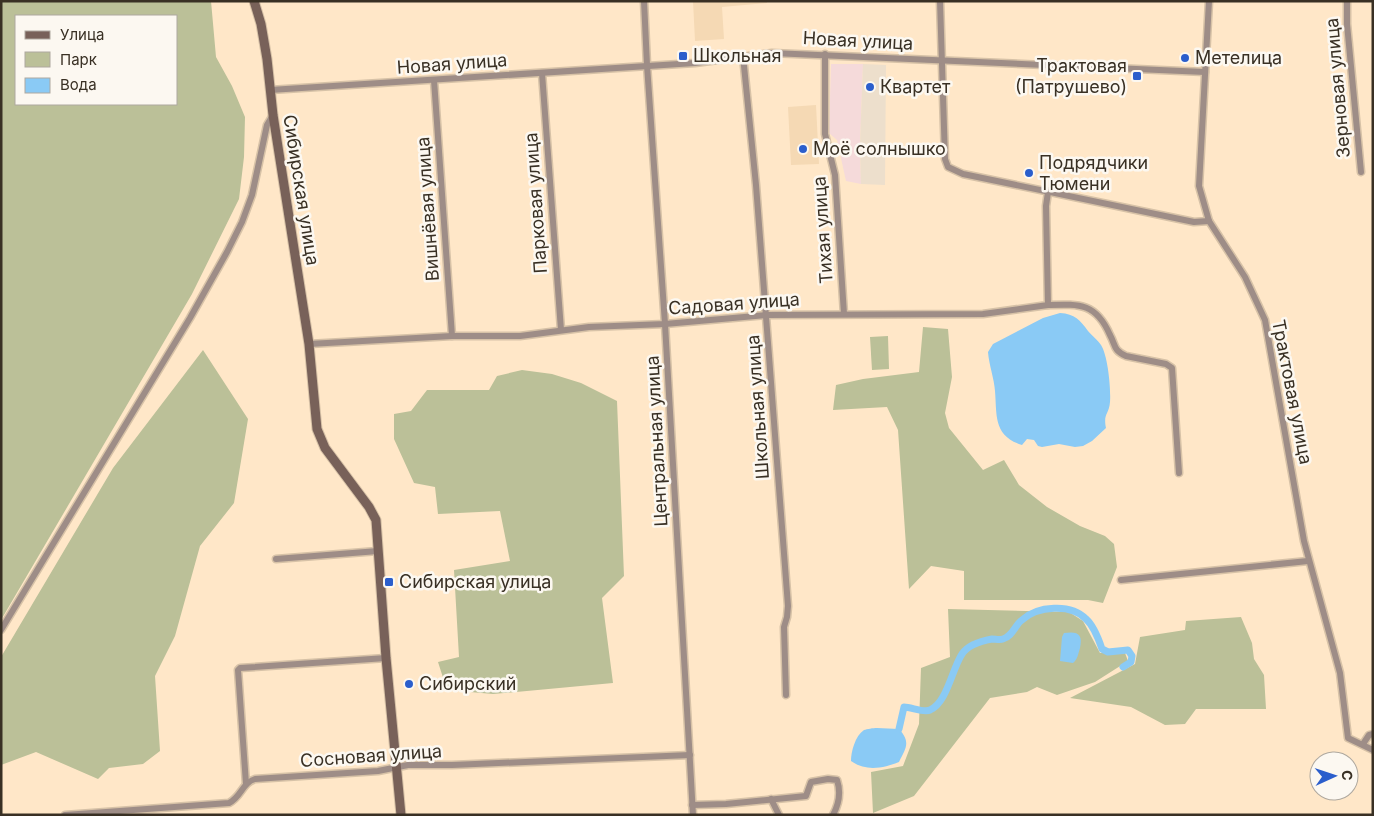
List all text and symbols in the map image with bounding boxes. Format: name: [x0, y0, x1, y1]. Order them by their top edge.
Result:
legend: [15, 15, 178, 105]
street label: Зерновая улица: [1321, 17, 1354, 159]
text: Улица: [60, 25, 104, 44]
street label: Новая улица: [802, 27, 914, 54]
place label: Школьная: [693, 45, 782, 66]
place label: Метелица: [1195, 47, 1282, 68]
street label: Новая улица: [396, 49, 508, 78]
text: Парк: [60, 50, 97, 69]
marker: Школьная: [677, 50, 689, 62]
marker: Метелица: [1179, 52, 1191, 64]
place label: Трактовая (Патрушево): [1015, 55, 1127, 97]
marker: Трактовая (Патрушево): [1131, 70, 1143, 82]
text: Вода: [60, 75, 97, 94]
place label: Квартет: [880, 76, 951, 97]
marker: Квартет: [864, 81, 876, 93]
street label: Сибирская улица: [279, 113, 324, 267]
street label: Парковая улица: [520, 132, 551, 274]
street label: Вишнёвая улица: [412, 136, 443, 282]
place label: Моё солнышко: [813, 138, 946, 159]
marker: Моё солнышко: [797, 143, 809, 155]
place label: Подрядчики Тюмени: [1039, 152, 1148, 194]
marker: Подрядчики Тюмени: [1023, 167, 1035, 179]
street label: Тихая улица: [808, 176, 837, 284]
street label: Садовая улица: [667, 288, 800, 319]
street label: Трактовая улица: [1268, 318, 1317, 466]
street label: Школьная улица: [742, 334, 773, 480]
street label: Центральная улица: [642, 355, 671, 527]
place label: Сибирская улица: [399, 571, 551, 592]
marker: Сибирская улица: [383, 576, 395, 588]
place label: Сибирский: [419, 673, 516, 694]
marker: Сибирский: [403, 678, 415, 690]
street label: Сосновая улица: [299, 740, 443, 771]
north arrow: [1309, 751, 1359, 801]
text: С: [1339, 770, 1356, 781]

